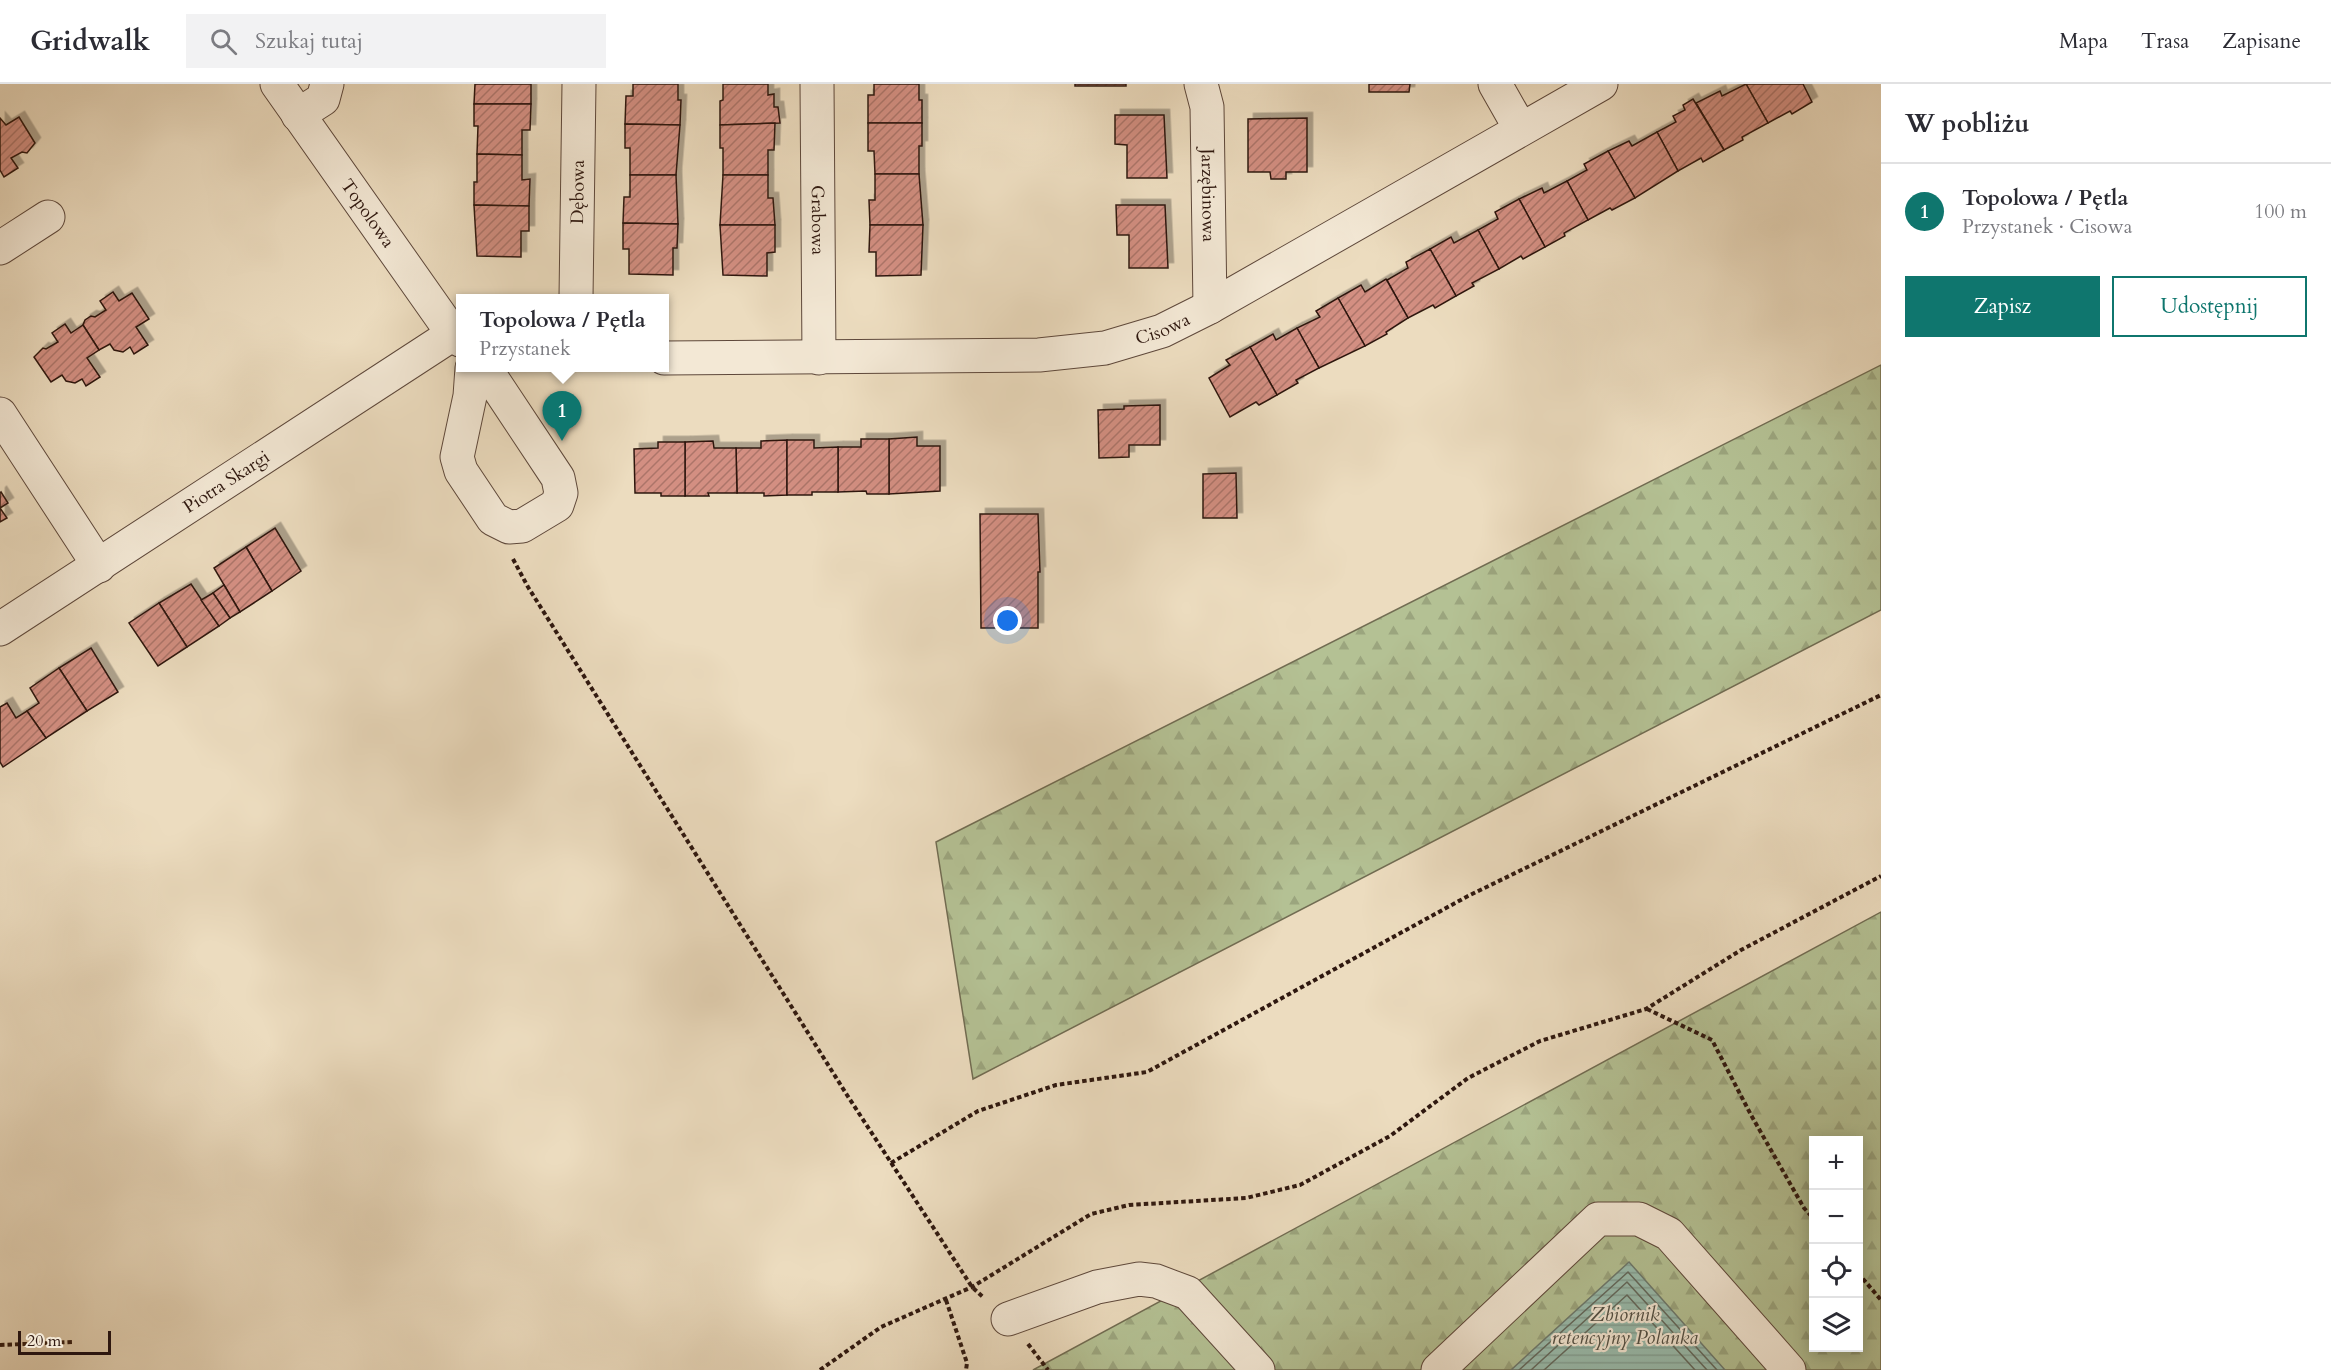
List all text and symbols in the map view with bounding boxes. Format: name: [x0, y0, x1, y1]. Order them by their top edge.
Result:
search box: [186, 14, 606, 68]
text: Gridwalk: [30, 22, 150, 60]
icon: search: [207, 25, 240, 58]
text: Szukaj tutaj: [255, 26, 363, 56]
text: Mapa: [2059, 27, 2108, 56]
text: Trasa: [2141, 27, 2189, 56]
text: Zapisane: [2222, 27, 2301, 56]
text: W pobliżu: [1905, 106, 2030, 141]
street label: Jarzębinowa: [1195, 145, 1221, 242]
street label: Dębowa: [565, 159, 591, 224]
street label: Topolowa: [335, 174, 401, 253]
text: Topolowa / Pętla: [1962, 183, 2128, 213]
street label: Grabowa: [805, 185, 830, 255]
text: 1: [1919, 198, 1930, 225]
text: 100 m: [2254, 198, 2307, 225]
text: Przystanek · Cisowa: [1962, 213, 2132, 240]
button: Zapisz: [1905, 276, 2100, 337]
button: Udostępnij: [2112, 276, 2307, 337]
popup: [456, 294, 669, 372]
text: Topolowa / Pętla: [479, 305, 646, 335]
street label: Cisowa: [1132, 307, 1194, 351]
text: Przystanek: [479, 335, 571, 362]
pin: 1: [542, 392, 582, 441]
street label: Piotra Skargi: [178, 445, 275, 519]
your location: [993, 606, 1022, 635]
map controls: [1809, 1136, 1863, 1352]
button: +: [1809, 1136, 1863, 1190]
button: −: [1809, 1190, 1863, 1244]
button: locate: [1809, 1244, 1863, 1298]
button: layers: [1809, 1298, 1863, 1352]
water label: Zbiornik retencyjny Polanka: [1552, 1301, 1698, 1351]
scale bar: [18, 1328, 111, 1356]
text: 20 m: [27, 1330, 61, 1352]

